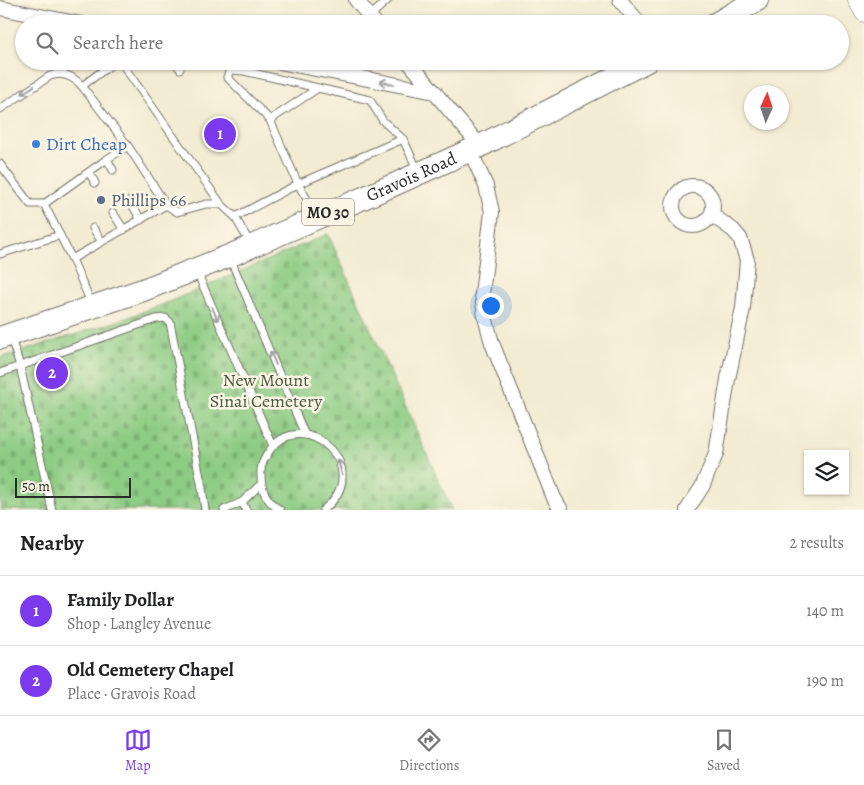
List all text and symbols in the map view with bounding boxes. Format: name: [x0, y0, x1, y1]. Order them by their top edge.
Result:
search box: [15, 15, 849, 70]
icon: search: [33, 29, 61, 57]
text: Search here: [73, 30, 163, 56]
one-way arrow: [380, 78, 396, 87]
one-way arrow: [21, 85, 35, 95]
north arrow: [744, 85, 789, 130]
pin: 1: [204, 115, 236, 153]
place label: Dirt Cheap: [46, 132, 127, 156]
marker: Dirt Cheap: [30, 138, 42, 150]
street label: Gravois Road: [362, 146, 460, 207]
place label: Phillips 66: [111, 188, 186, 212]
marker: Phillips 66: [95, 194, 107, 206]
road number: MO 30: [302, 198, 354, 226]
your location: [478, 293, 504, 319]
one-way arrow: [211, 306, 220, 321]
one-way arrow: [267, 351, 277, 366]
pin: 2: [36, 354, 68, 392]
park label: New Mount Sinai Cemetery: [210, 368, 323, 413]
map controls: [804, 450, 849, 495]
button: layers: [804, 450, 849, 495]
one-way arrow: [335, 459, 344, 475]
scale bar: [15, 475, 131, 498]
text: 50 m: [22, 477, 50, 496]
text: Nearby: [20, 529, 83, 557]
text: 2 results: [789, 532, 844, 554]
text: Family Dollar: [67, 587, 174, 613]
text: 1: [33, 600, 39, 622]
text: 140 m: [806, 600, 844, 622]
text: Shop · Langley Avenue: [67, 613, 211, 635]
text: Old Cemetery Chapel: [67, 657, 234, 683]
text: 2: [32, 670, 40, 692]
text: 190 m: [806, 670, 844, 692]
text: Place · Gravois Road: [67, 683, 196, 705]
tab: Map: [124, 726, 152, 775]
tab: Directions: [399, 726, 459, 775]
tab: Saved: [707, 726, 740, 775]

